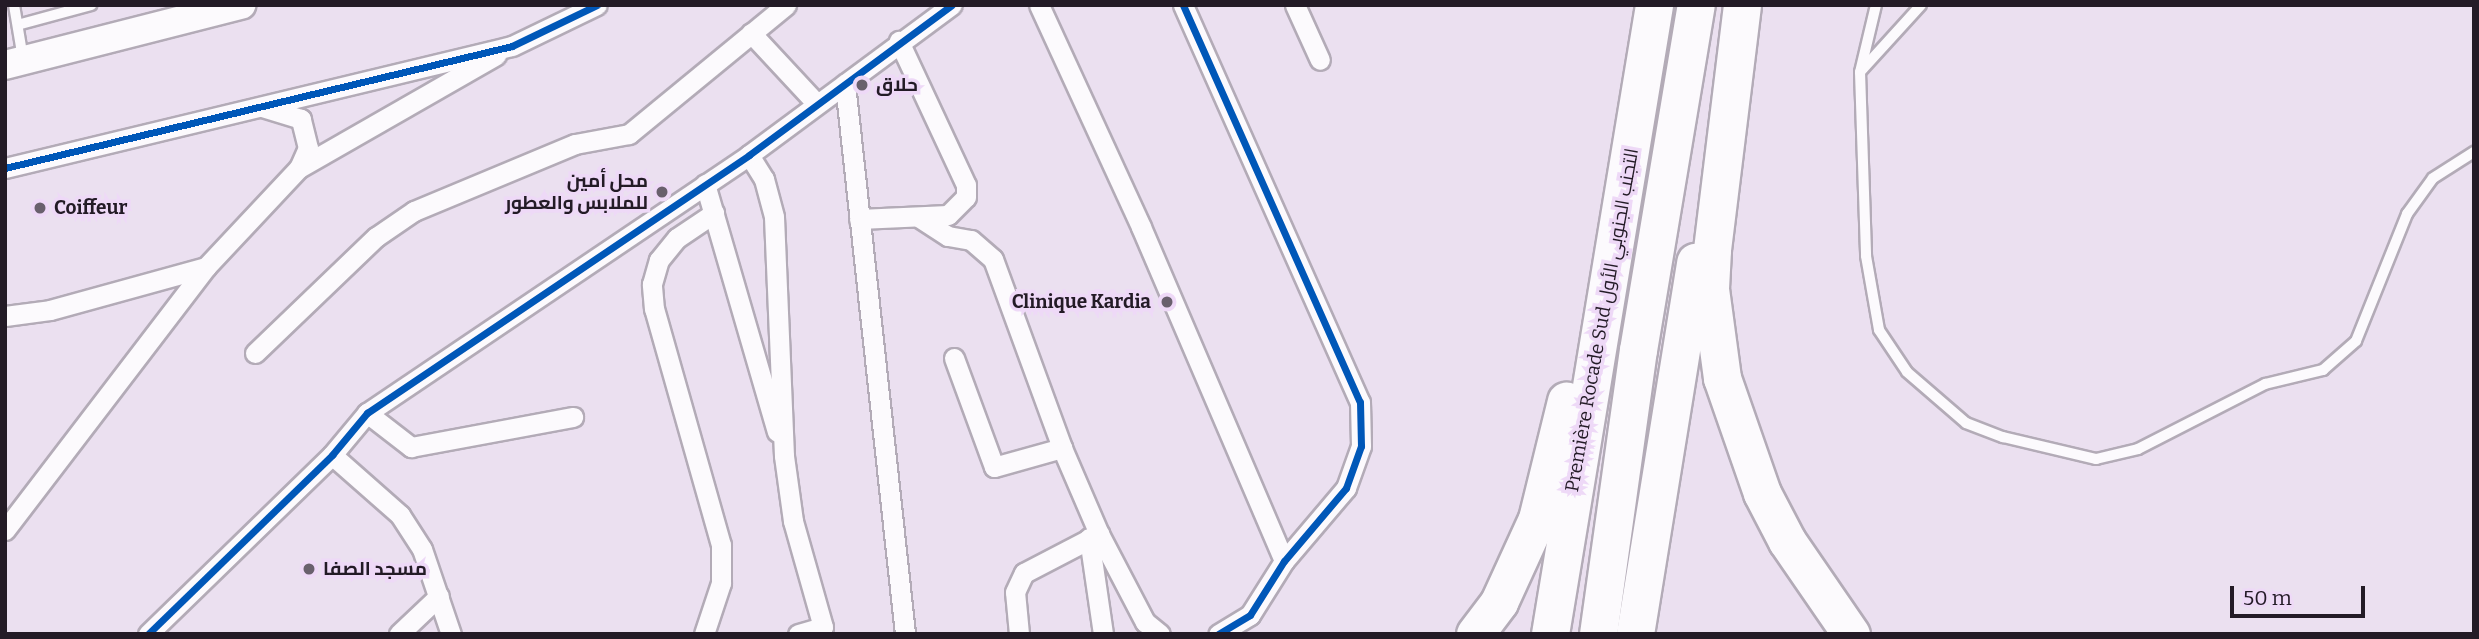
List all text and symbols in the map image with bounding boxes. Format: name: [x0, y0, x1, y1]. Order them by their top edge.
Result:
place label: حلاق: [876, 74, 918, 96]
marker: حلاق: [854, 77, 870, 93]
street label: Première Rocade Sud التجنب الجنوبي الأول: [1560, 146, 1644, 494]
place label: محل أمين للملابس والعطور: [505, 170, 648, 214]
marker: محل أمين للملابس والعطور: [654, 184, 670, 200]
place label: Coiffeur: [54, 197, 127, 219]
marker: Coiffeur: [32, 200, 48, 216]
place label: Clinique Kardia: [1012, 291, 1151, 313]
marker: Clinique Kardia: [1157, 292, 1177, 312]
place label: مسجد الصفا: [323, 558, 427, 580]
marker: مسجد الصفا: [301, 561, 317, 577]
scale bar: [2234, 572, 2369, 616]
text: 50 m: [2243, 585, 2292, 611]

